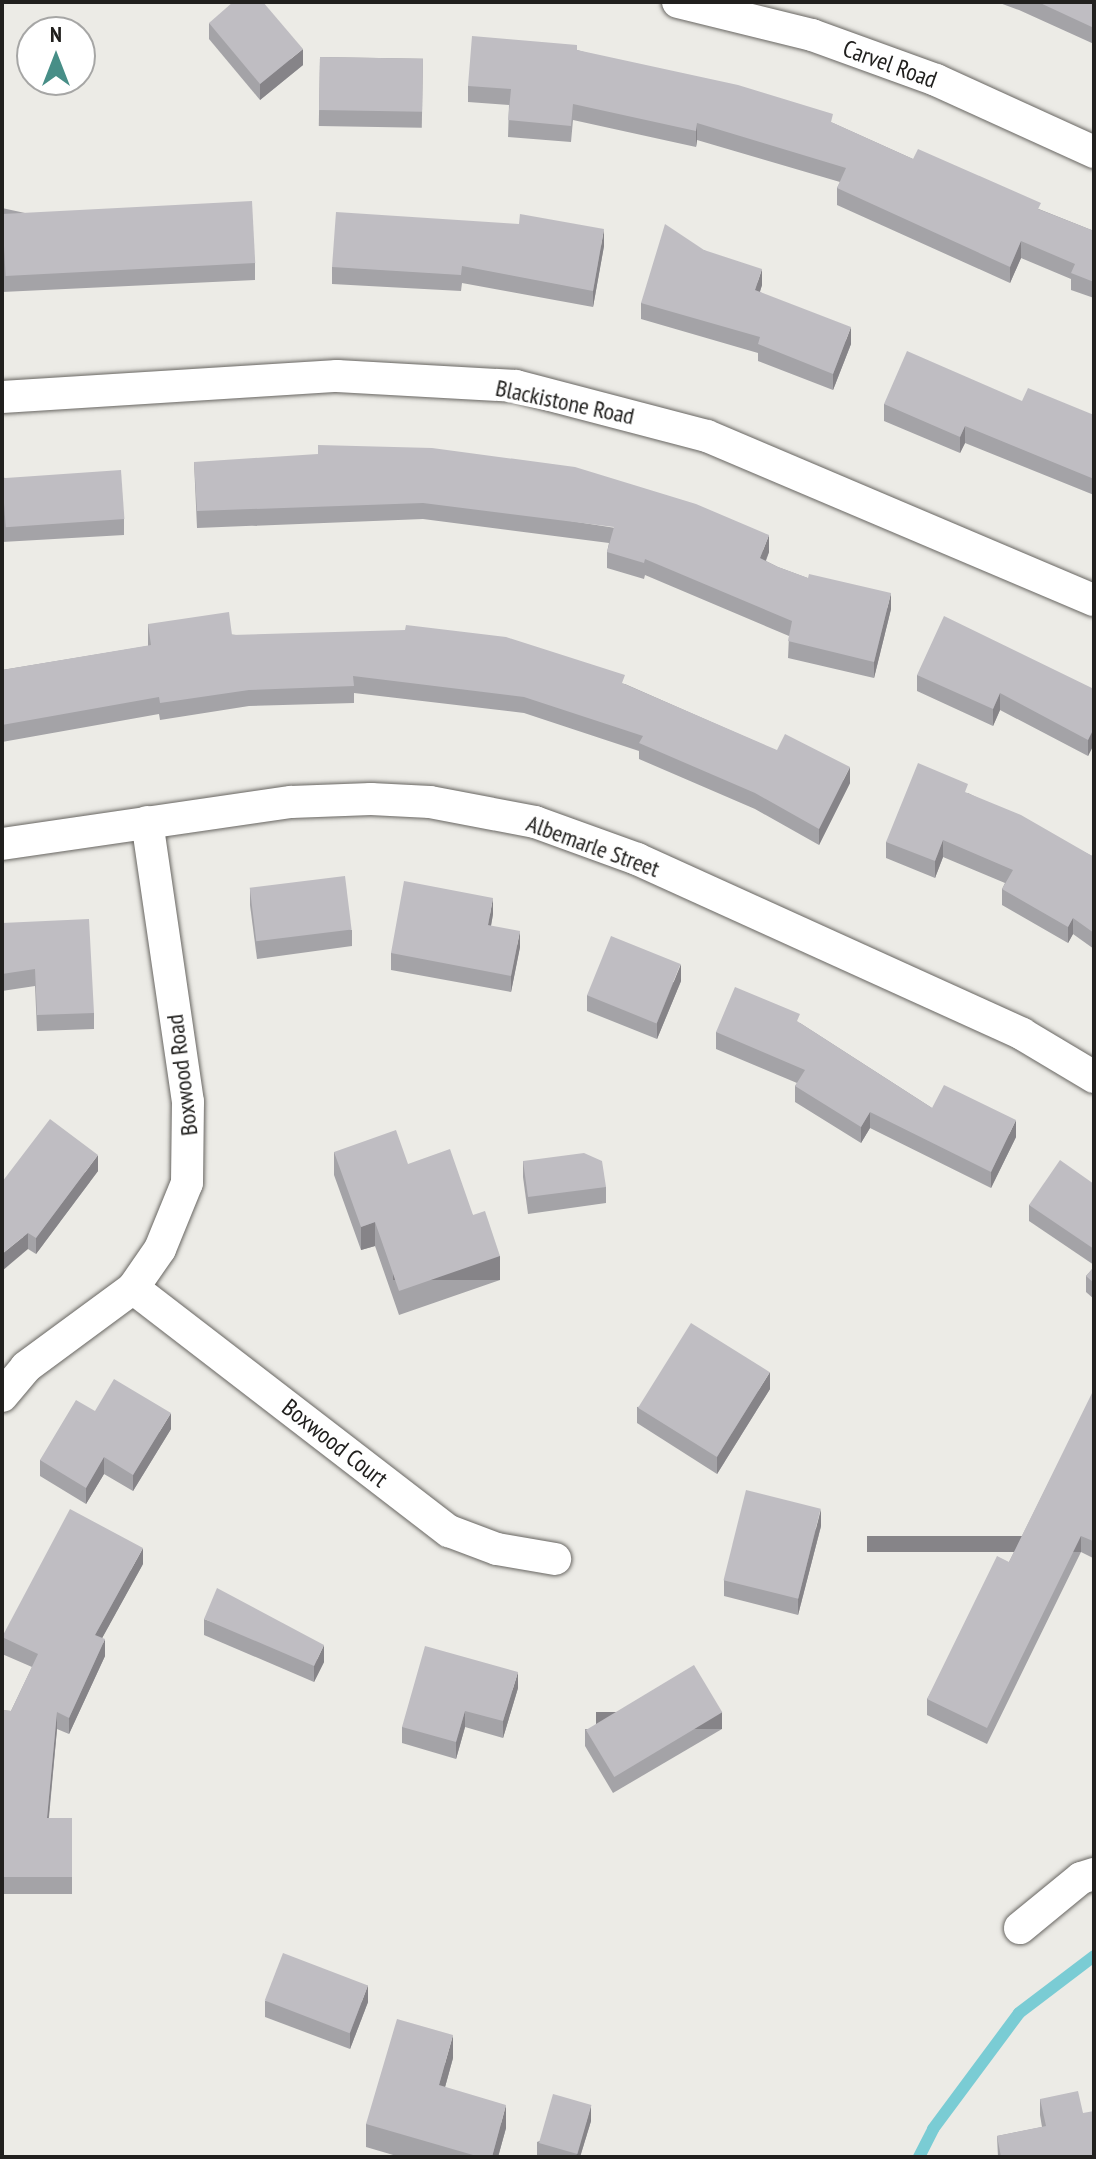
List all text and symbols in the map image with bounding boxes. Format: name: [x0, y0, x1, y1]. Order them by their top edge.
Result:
north arrow: [16, 16, 96, 96]
text: N: [50, 20, 62, 48]
street label: Carvel Road: [839, 34, 941, 94]
street label: Blackistone Road: [493, 373, 637, 431]
street label: Albemarle Street: [523, 809, 663, 883]
street label: Boxwood Road: [160, 1013, 204, 1137]
street label: Boxwood Court: [276, 1393, 394, 1493]

